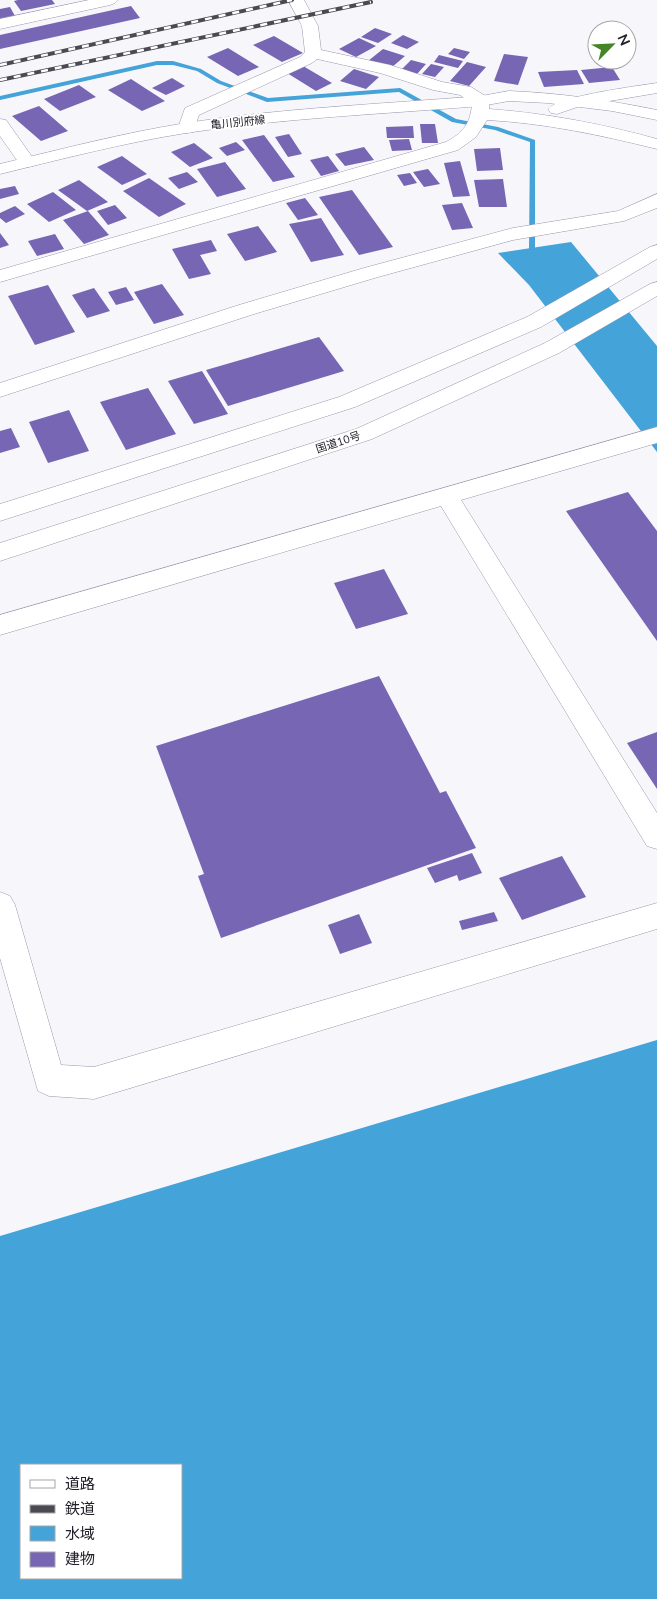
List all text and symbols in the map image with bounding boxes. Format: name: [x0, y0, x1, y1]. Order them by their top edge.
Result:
north arrow: [587, 20, 637, 70]
text: N: [614, 31, 634, 48]
street label: 亀川別府線: [210, 112, 266, 132]
street label: 国道10号: [314, 428, 362, 456]
legend: [20, 1464, 182, 1579]
text: 道路: [65, 1474, 95, 1493]
text: 鉄道: [65, 1499, 95, 1518]
text: 水域: [65, 1524, 95, 1543]
text: 建物: [65, 1549, 95, 1568]

